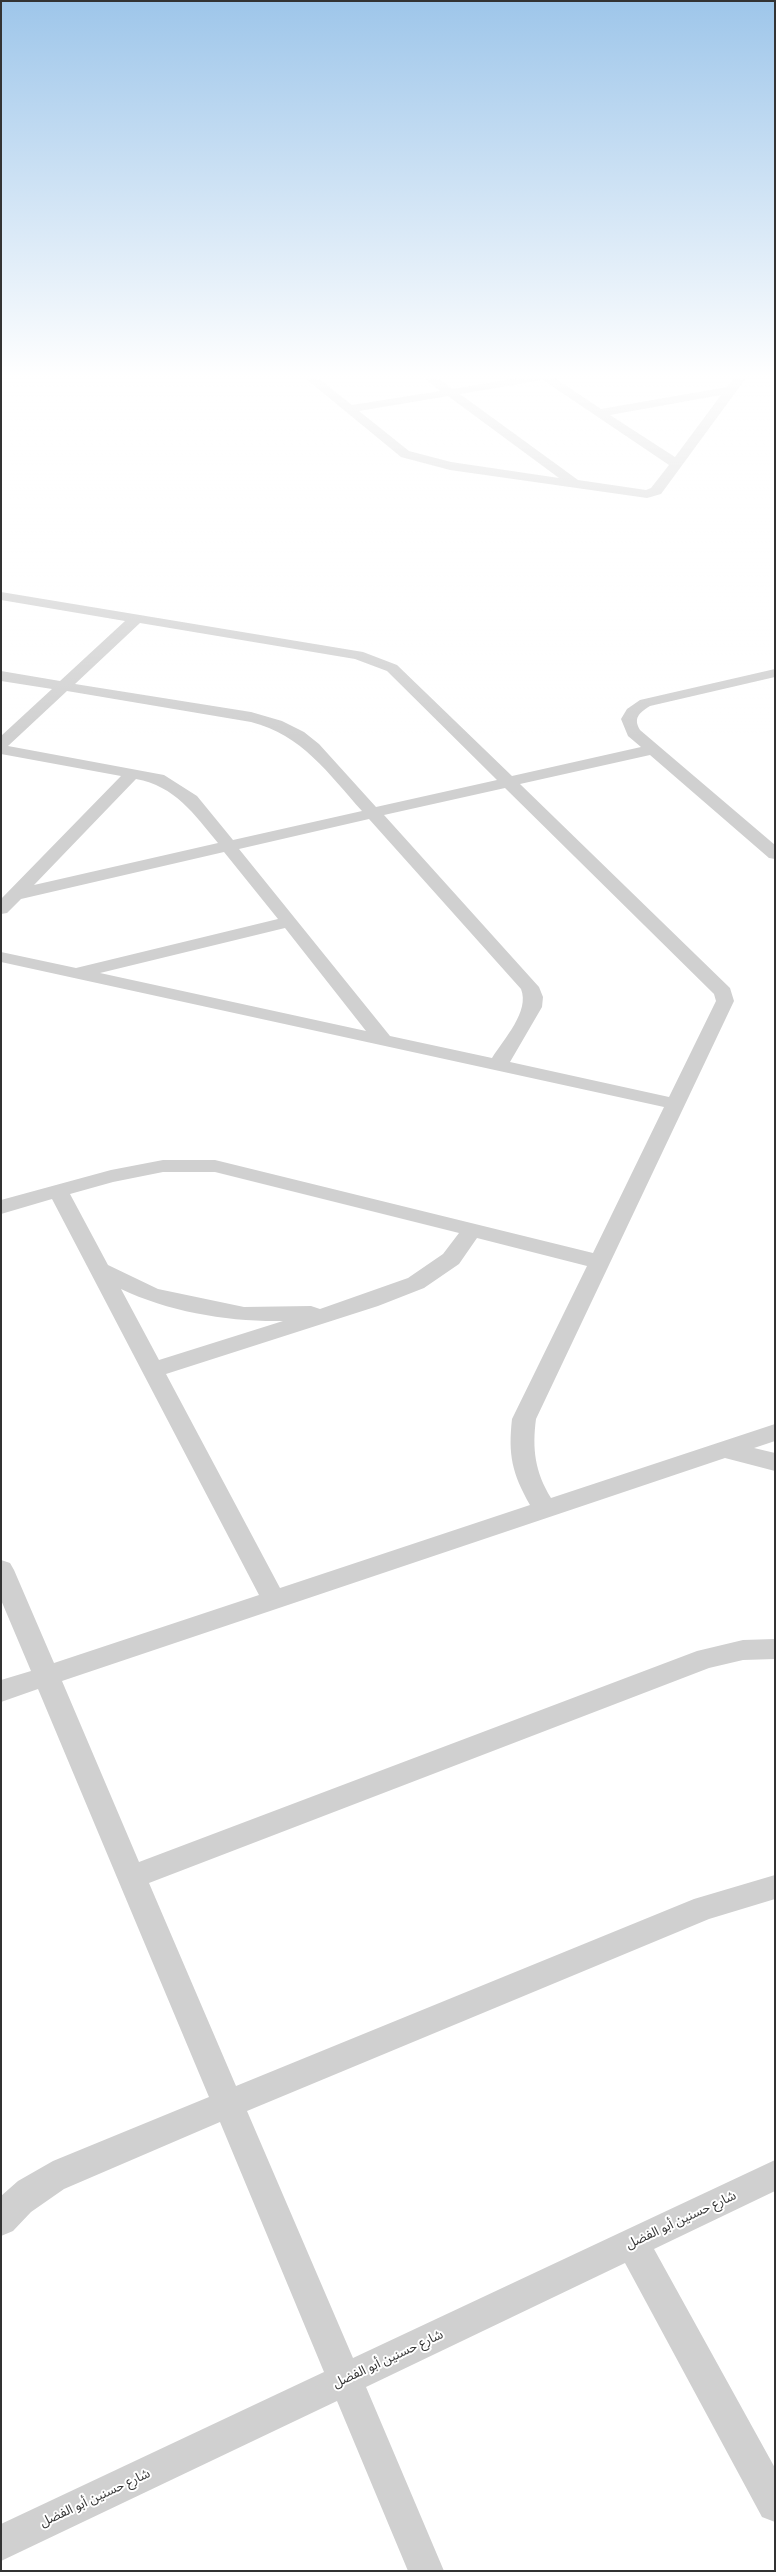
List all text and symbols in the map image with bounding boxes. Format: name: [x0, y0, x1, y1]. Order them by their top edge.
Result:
street label: شارع حسنين أبو الفضل: [623, 2188, 739, 2252]
street label: شارع حسنين أبو الفضل: [330, 2327, 446, 2391]
street label: شارع حسنين أبو الفضل: [37, 2466, 153, 2530]

